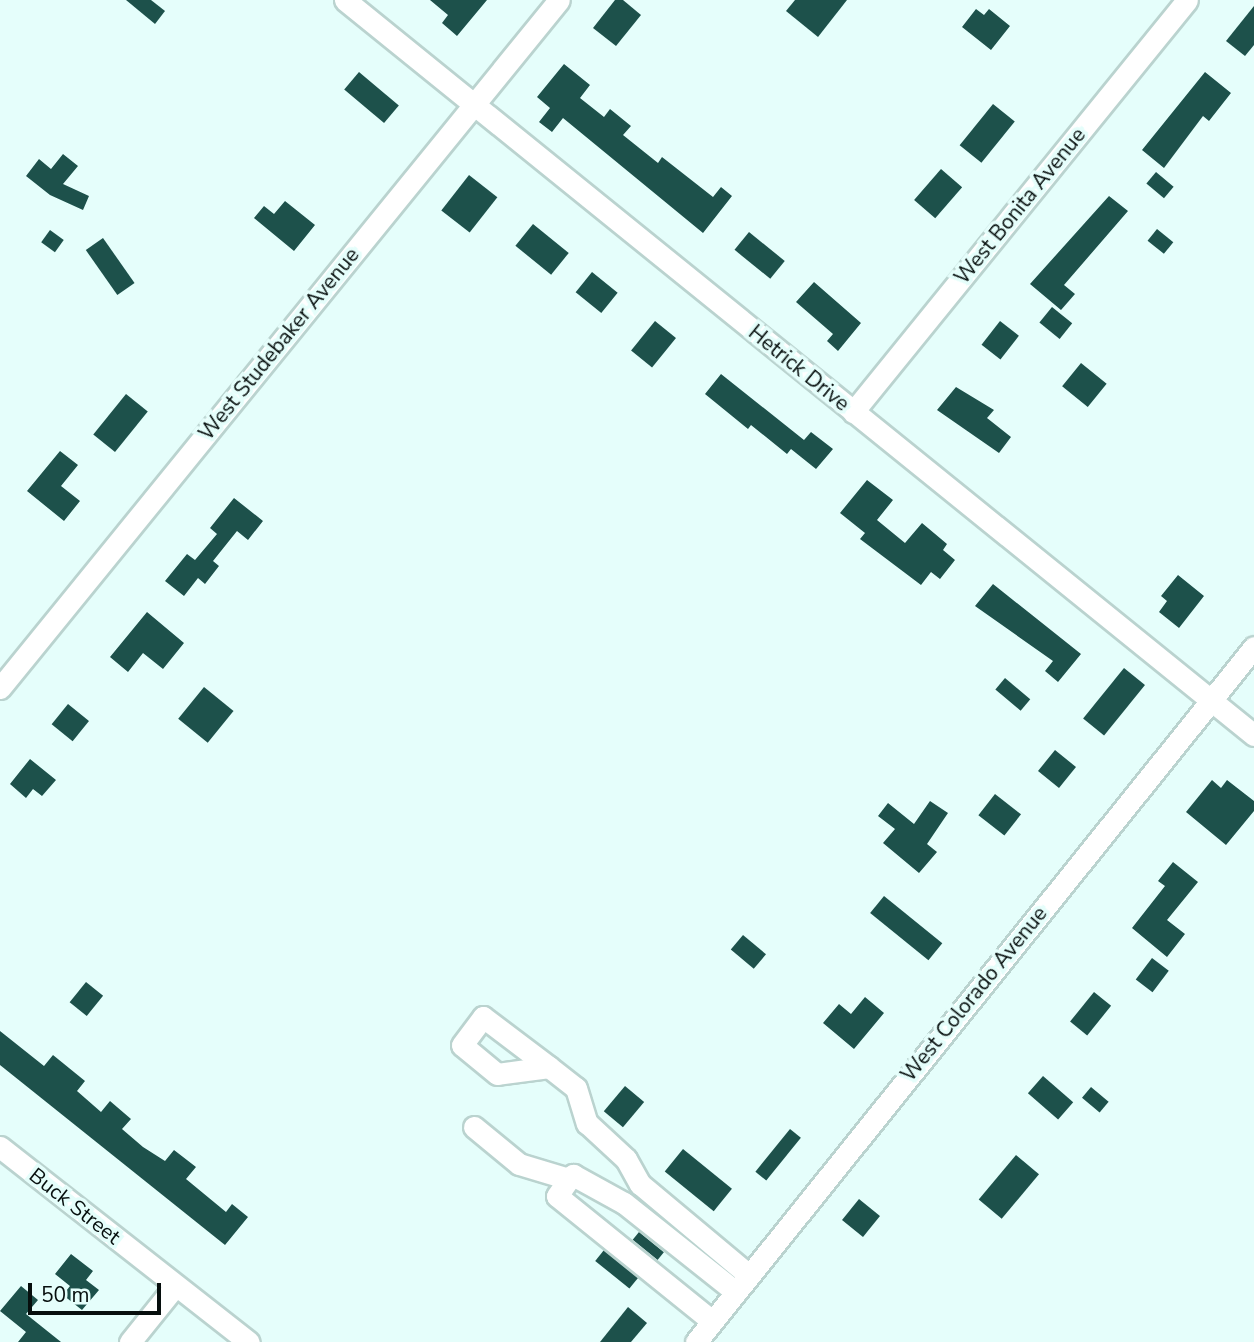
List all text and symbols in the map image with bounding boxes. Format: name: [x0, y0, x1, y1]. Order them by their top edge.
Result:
street label: West Bonita Avenue: [949, 123, 1091, 289]
street label: West Studebaker Avenue: [194, 243, 364, 445]
street label: Hetrick Drive: [744, 320, 854, 416]
street label: West Colorado Avenue: [896, 901, 1052, 1087]
street label: Buck Street: [24, 1163, 126, 1249]
scale bar: [32, 1268, 164, 1312]
text: 50 m: [41, 1281, 90, 1309]

